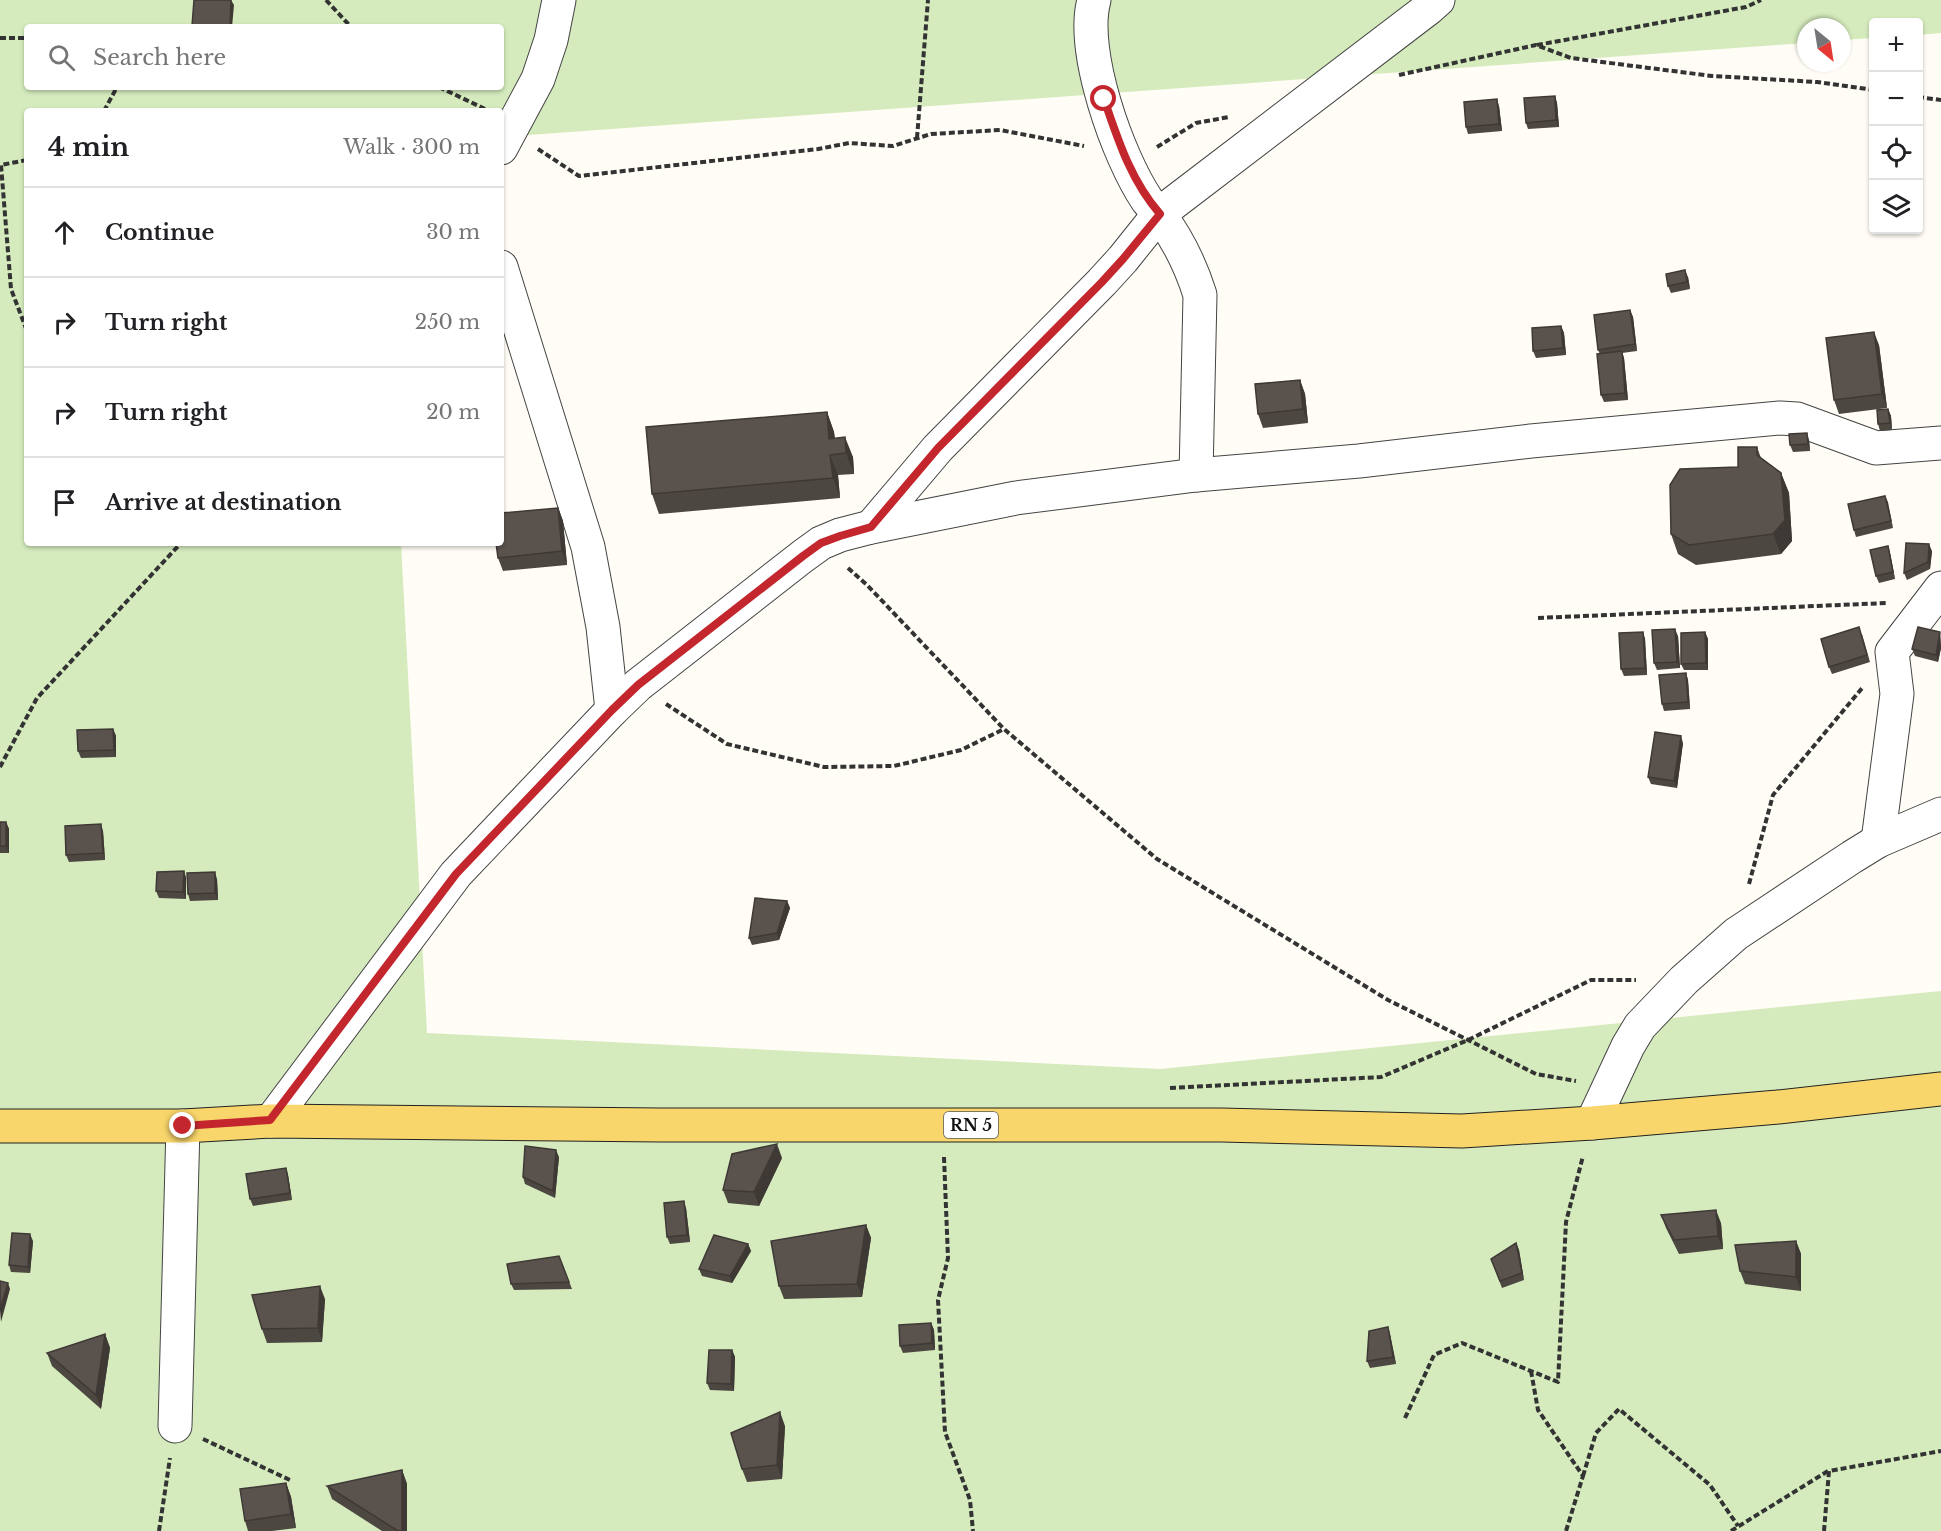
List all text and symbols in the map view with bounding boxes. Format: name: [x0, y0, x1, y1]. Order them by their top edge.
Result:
north arrow: [1797, 18, 1851, 72]
map controls: [1869, 18, 1923, 234]
button: +: [1869, 18, 1923, 72]
search box: [24, 24, 504, 90]
icon: search: [45, 41, 78, 74]
text: Search here: [93, 44, 226, 71]
button: −: [1869, 72, 1923, 126]
route start: [1090, 85, 1116, 111]
button: locate: [1869, 126, 1923, 180]
text: 4 min: [48, 131, 129, 163]
text: Walk · 300 m: [343, 135, 480, 159]
button: layers: [1869, 180, 1923, 234]
icon: ahead: [48, 216, 81, 249]
text: Continue: [105, 219, 214, 246]
text: 30 m: [426, 220, 480, 244]
icon: right: [48, 306, 81, 339]
text: Turn right: [105, 309, 227, 336]
text: 250 m: [415, 310, 480, 334]
icon: right: [48, 396, 81, 429]
text: Turn right: [105, 399, 227, 426]
text: 20 m: [426, 400, 480, 424]
icon: arrive: [48, 486, 81, 519]
text: Arrive at destination: [105, 489, 342, 516]
route end: [169, 1112, 195, 1138]
road number: RN 5: [944, 1112, 998, 1138]

